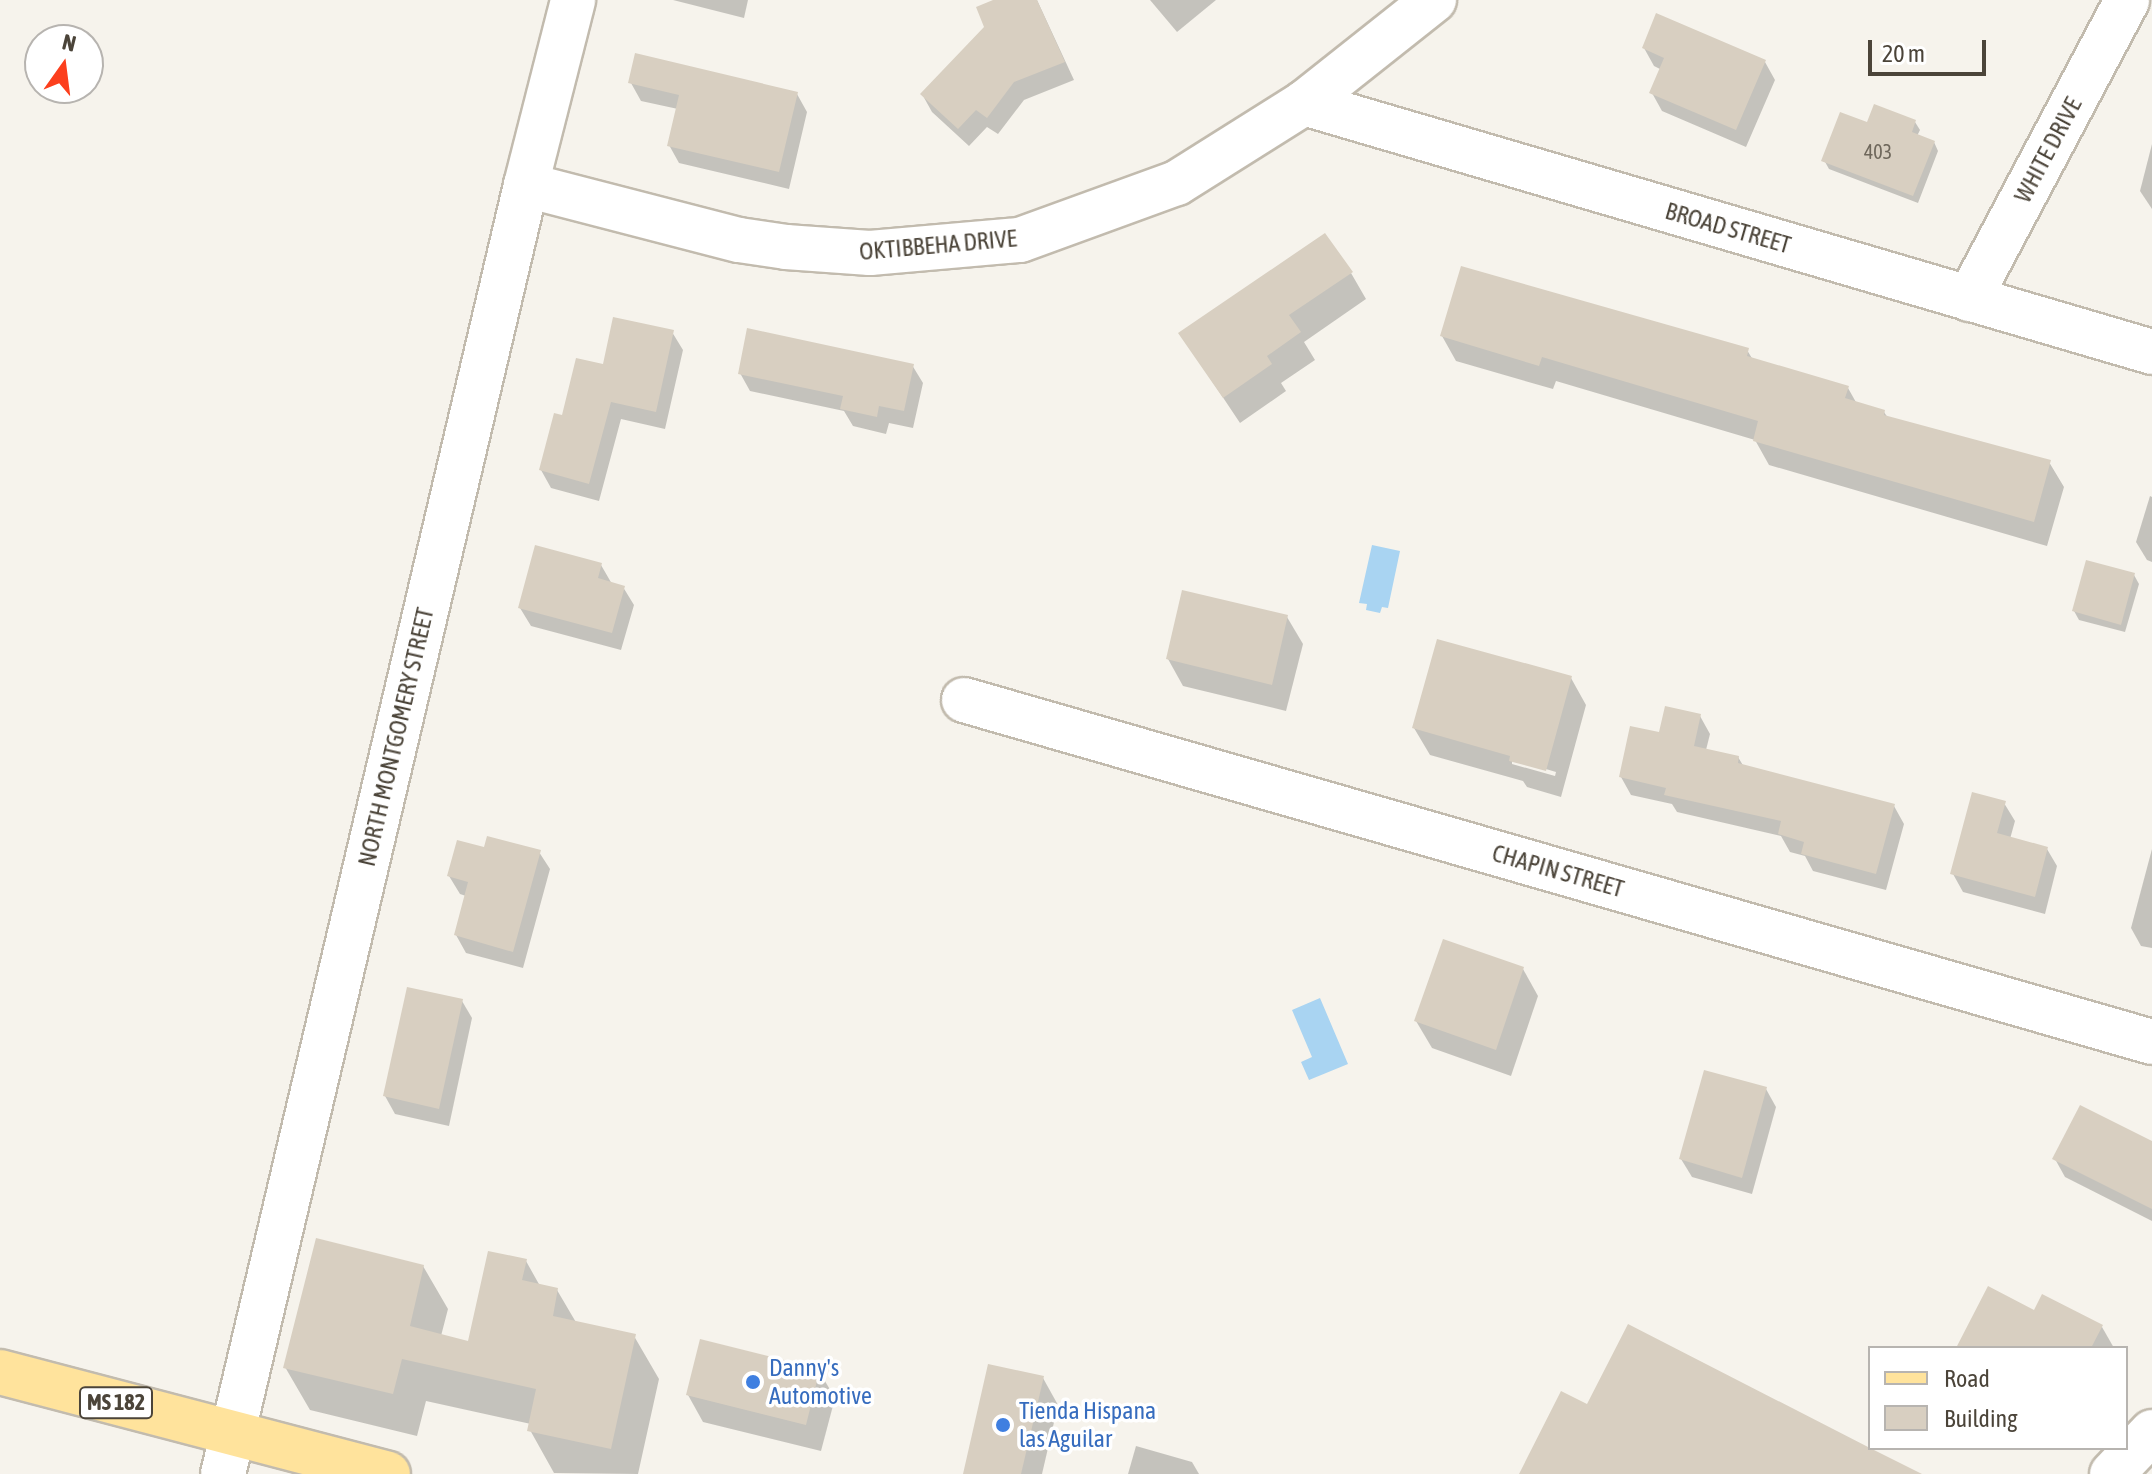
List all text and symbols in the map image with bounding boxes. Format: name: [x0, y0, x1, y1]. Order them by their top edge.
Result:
north arrow: [24, 24, 104, 104]
scale bar: [1872, 24, 1990, 74]
text: N: [60, 28, 79, 57]
text: 20 m: [1882, 40, 1925, 67]
street label: WHITE DRIVE: [2008, 92, 2088, 208]
house number: 403: [1864, 139, 1892, 163]
street label: BROAD STREET: [1662, 196, 1794, 260]
street label: OKTIBBEHA DRIVE: [858, 224, 1018, 266]
street label: NORTH MONTGOMERY STREET: [352, 605, 440, 869]
street label: CHAPIN STREET: [1489, 838, 1627, 904]
legend: [1868, 1346, 2128, 1450]
place label: Danny's Automotive: [769, 1354, 872, 1410]
text: Road: [1944, 1365, 1990, 1392]
marker: Danny's Automotive: [744, 1373, 762, 1391]
road number: MS 182: [78, 1385, 154, 1421]
place label: Tienda Hispana las Aguilar: [1019, 1397, 1156, 1453]
text: Building: [1944, 1405, 2017, 1432]
marker: Tienda Hispana las Aguilar: [994, 1416, 1012, 1434]

